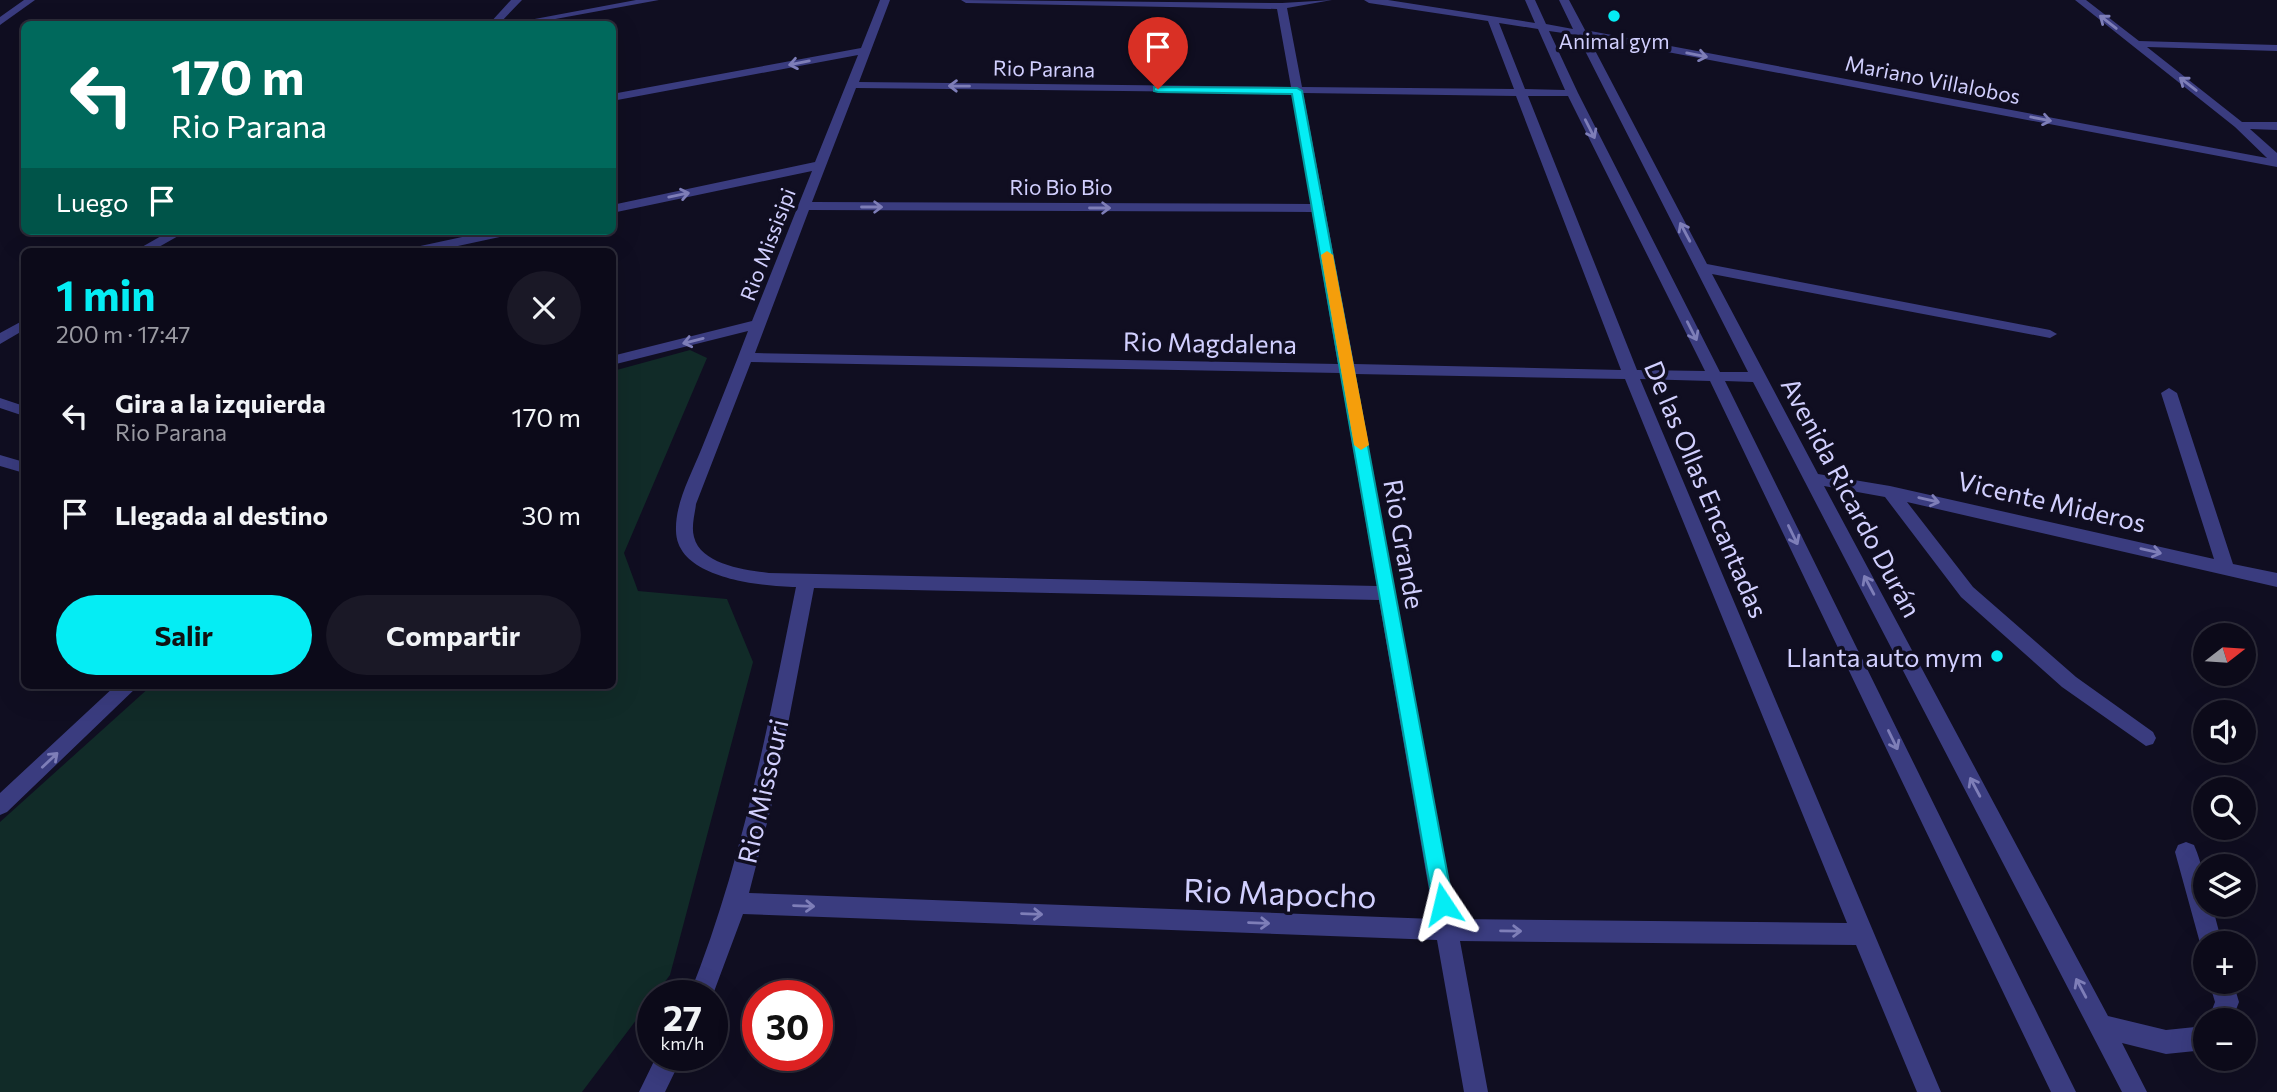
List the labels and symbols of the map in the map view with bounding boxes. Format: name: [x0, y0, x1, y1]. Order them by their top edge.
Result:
marker: Animal gym: [1606, 8, 1622, 24]
one-way arrow: [2100, 14, 2118, 29]
pin: [1128, 17, 1188, 89]
place label: Animal gym: [1558, 28, 1670, 53]
one-way arrow: [1685, 49, 1708, 62]
street label: Mariano Villalobos: [1843, 50, 2023, 108]
street label: Rio Parana: [993, 55, 1095, 81]
one-way arrow: [788, 57, 811, 70]
one-way arrow: [2179, 77, 2197, 92]
one-way arrow: [948, 80, 971, 93]
one-way arrow: [2029, 113, 2052, 126]
one-way arrow: [1583, 118, 1597, 138]
street label: Rio Bio Bio: [1009, 174, 1113, 199]
street label: Rio Missisipi: [734, 184, 800, 304]
one-way arrow: [667, 187, 690, 201]
one-way arrow: [861, 200, 884, 214]
one-way arrow: [1088, 201, 1111, 214]
one-way arrow: [1678, 222, 1692, 242]
one-way arrow: [1686, 321, 1700, 341]
street label: Rio Magdalena: [1123, 325, 1297, 359]
one-way arrow: [682, 335, 704, 348]
street label: De las Ollas Encantadas: [1639, 356, 1775, 622]
street label: Avenida Ricardo Durán: [1776, 372, 1928, 622]
street label: Vicente Mideros: [1955, 464, 2149, 538]
street label: Rio Grande: [1378, 477, 1432, 611]
one-way arrow: [1917, 494, 1940, 508]
one-way arrow: [1787, 524, 1801, 545]
one-way arrow: [2139, 545, 2162, 558]
one-way arrow: [1862, 575, 1876, 596]
north arrow: [2193, 623, 2256, 686]
place label: Llanta auto mym: [1786, 641, 1983, 672]
marker: Llanta auto mym: [1989, 648, 2005, 664]
street label: Rio Missouri: [730, 716, 794, 866]
one-way arrow: [1887, 729, 1901, 750]
one-way arrow: [41, 751, 58, 768]
one-way arrow: [1967, 777, 1981, 798]
position arrow: [1406, 867, 1480, 941]
street label: Rio Mapocho: [1183, 869, 1377, 915]
one-way arrow: [792, 899, 815, 912]
one-way arrow: [1020, 908, 1043, 921]
one-way arrow: [1247, 916, 1270, 930]
one-way arrow: [1499, 924, 1522, 938]
one-way arrow: [2073, 978, 2087, 999]
speed limit sign: 30: [742, 980, 833, 1071]

